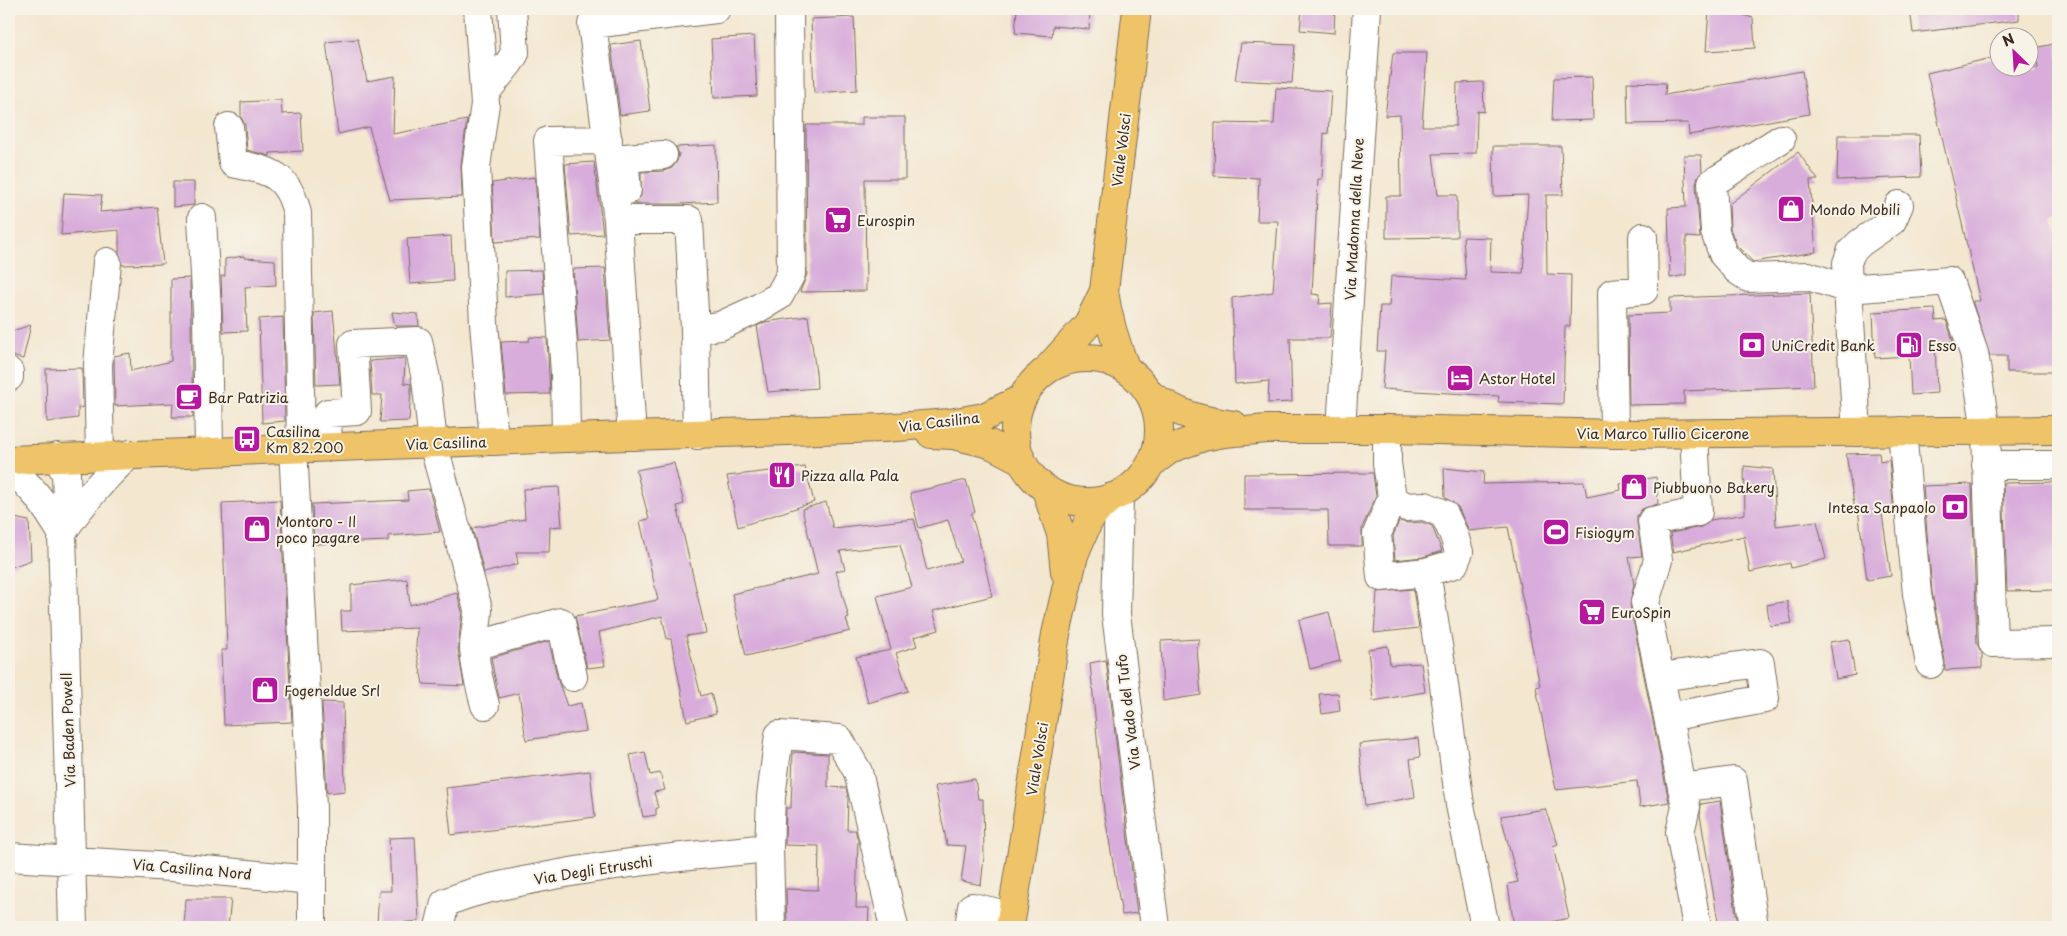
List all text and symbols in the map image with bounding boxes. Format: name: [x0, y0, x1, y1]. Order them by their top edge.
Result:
north arrow: [1990, 28, 2040, 78]
text: N: [1999, 28, 2018, 52]
street label: Viale Volsci: [1106, 112, 1136, 188]
street label: Via Madonna della Neve: [1339, 137, 1369, 301]
shop icon: Mondo Mobili: [1776, 194, 1806, 224]
place label: Mondo Mobili: [1810, 199, 1900, 220]
supermarket icon: Eurospin: [823, 205, 853, 235]
place label: Eurospin: [857, 210, 915, 231]
bank icon: UniCredit Bank: [1737, 330, 1767, 360]
fuel station icon: Esso: [1894, 330, 1924, 360]
place label: UniCredit Bank: [1771, 335, 1875, 356]
place label: Esso: [1928, 335, 1957, 356]
hotel icon: Astor Hotel: [1445, 363, 1475, 393]
place label: Astor Hotel: [1479, 368, 1556, 389]
cafe icon: Bar Patrizia: [174, 382, 204, 412]
place label: Bar Patrizia: [208, 387, 289, 408]
street label: Via Casilina: [898, 407, 981, 437]
place label: Casilina Km 82.200: [266, 421, 344, 458]
street label: Via Marco Tullio Cicerone: [1577, 423, 1750, 444]
bus stop icon: Casilina Km 82.200: [232, 424, 262, 454]
street label: Via Casilina: [405, 431, 487, 455]
restaurant icon: Pizza alla Pala: [767, 460, 797, 490]
place label: Pizza alla Pala: [801, 465, 899, 486]
shop icon: Piubbuono Bakery: [1619, 472, 1649, 502]
place label: Piubbuono Bakery: [1653, 477, 1775, 498]
bank icon: Intesa Sanpaolo: [1940, 492, 1970, 522]
place label: Intesa Sanpaolo: [1828, 497, 1936, 518]
place label: Montoro - Il poco pagare: [276, 511, 360, 548]
shop icon: Montoro - Il poco pagare: [242, 514, 272, 544]
sports icon: Fisiogym: [1541, 517, 1571, 547]
place label: Fisiogym: [1575, 522, 1635, 543]
supermarket icon: EuroSpin: [1577, 597, 1607, 627]
place label: EuroSpin: [1611, 602, 1671, 623]
street label: Via Vado del Tufo: [1110, 653, 1146, 771]
street label: Via Baden Powell: [56, 672, 80, 788]
shop icon: Fogeneldue Srl: [250, 675, 280, 705]
place label: Fogeneldue Srl: [284, 680, 380, 701]
street label: Viale Volsci: [1021, 721, 1053, 797]
street label: Via Degli Etruschi: [532, 850, 654, 890]
street label: Via Casilina Nord: [131, 853, 253, 885]

